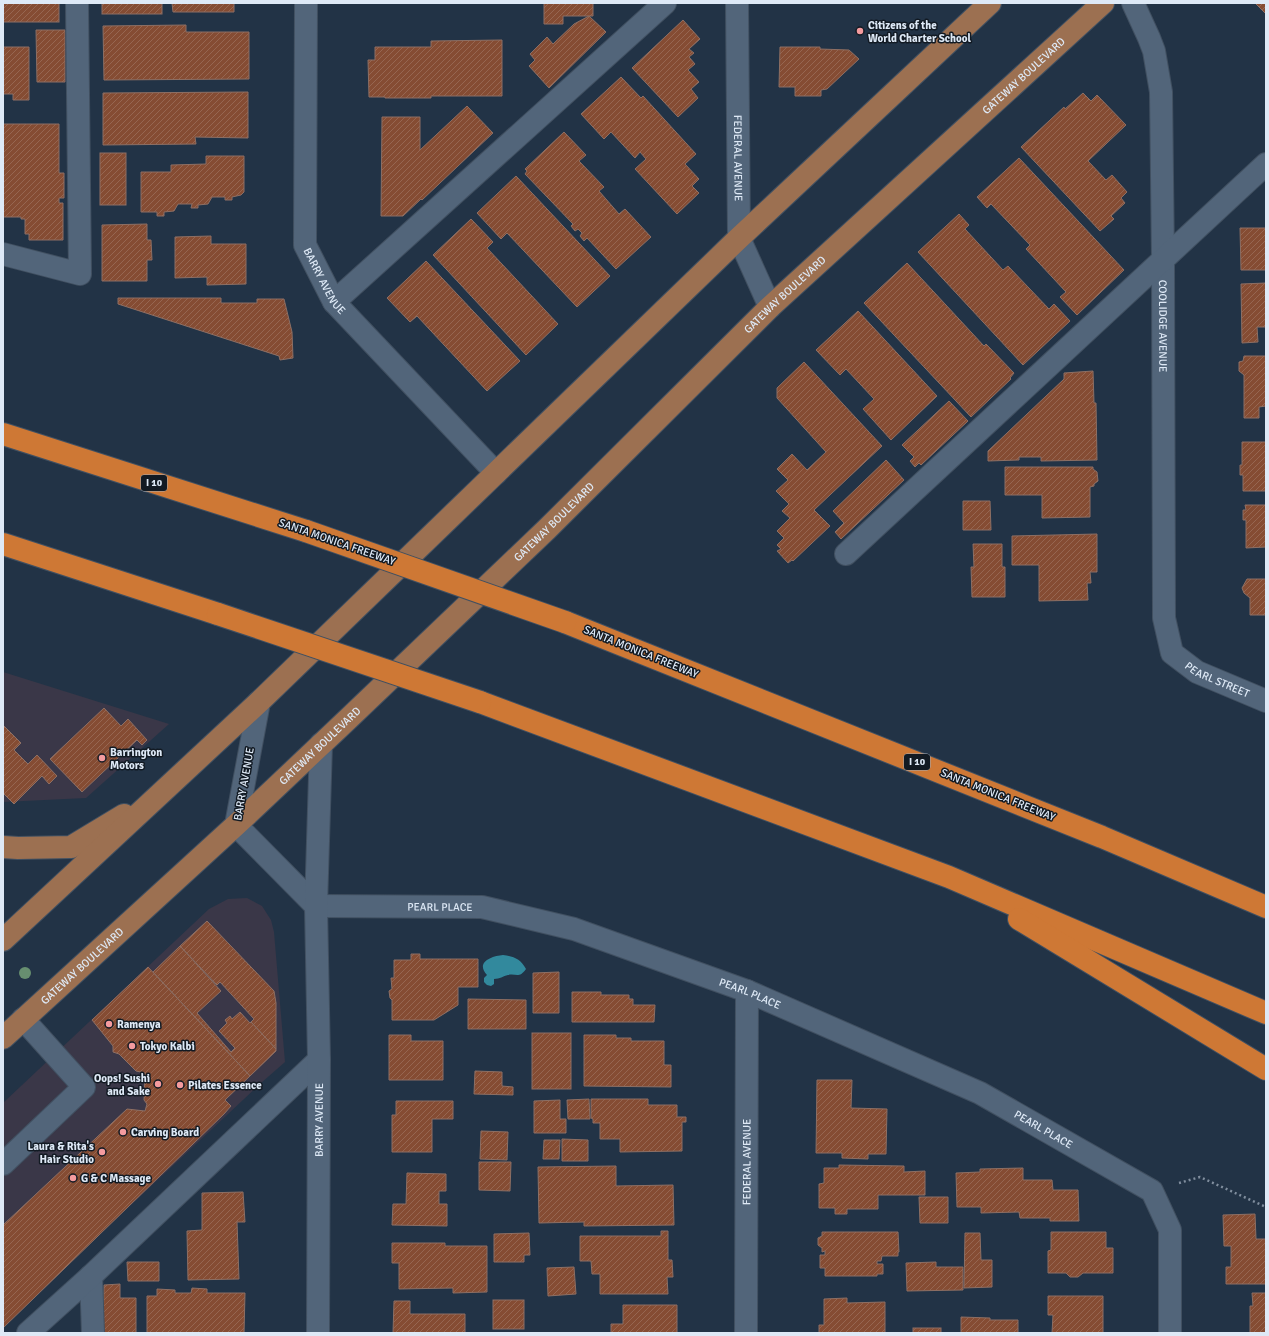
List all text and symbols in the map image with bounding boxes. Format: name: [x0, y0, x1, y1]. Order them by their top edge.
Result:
place label: Citizens of the World Charter School: [868, 19, 972, 45]
marker: Citizens of the World Charter School: [855, 26, 865, 36]
street label: GATEWAY BOULEVARD: [980, 35, 1068, 117]
street label: FEDERAL AVENUE: [731, 115, 745, 201]
street label: BARRY AVENUE: [301, 246, 348, 317]
street label: GATEWAY BOULEVARD: [741, 253, 828, 336]
street label: COOLIDGE AVENUE: [1157, 280, 1170, 372]
road number: I 10: [141, 475, 167, 491]
street label: GATEWAY BOULEVARD: [511, 479, 597, 564]
street label: SANTA MONICA FREEWAY: [277, 516, 397, 568]
street label: SANTA MONICA FREEWAY: [582, 623, 701, 681]
street label: PEARL STREET: [1183, 659, 1252, 700]
street label: GATEWAY BOULEVARD: [276, 704, 363, 787]
place label: Barrington Motors: [110, 746, 162, 772]
street label: BARRY AVENUE: [231, 746, 257, 822]
marker: Barrington Motors: [97, 753, 107, 763]
road number: I 10: [904, 754, 930, 770]
street label: SANTA MONICA FREEWAY: [939, 766, 1058, 824]
street label: PEARL PLACE: [407, 900, 473, 913]
street label: GATEWAY BOULEVARD: [38, 925, 126, 1007]
street label: PEARL PLACE: [718, 975, 783, 1011]
place label: Ramenya: [117, 1018, 161, 1031]
marker: Ramenya: [104, 1019, 114, 1029]
place label: Tokyo Kalbi: [140, 1040, 195, 1053]
marker: Tokyo Kalbi: [127, 1041, 137, 1051]
place label: Oops! Sushi and Sake: [94, 1072, 151, 1098]
marker: Oops! Sushi and Sake: [153, 1079, 163, 1089]
place label: Pilates Essence: [188, 1079, 262, 1092]
marker: Pilates Essence: [175, 1080, 185, 1090]
street label: BARRY AVENUE: [312, 1083, 325, 1157]
street label: PEARL PLACE: [1012, 1107, 1075, 1151]
street label: FEDERAL AVENUE: [740, 1119, 753, 1205]
place label: Carving Board: [131, 1126, 199, 1139]
marker: Carving Board: [118, 1127, 128, 1137]
place label: Laura & Rita's Hair Studio: [27, 1140, 94, 1166]
marker: Laura & Rita's Hair Studio: [97, 1147, 107, 1157]
place label: G & C Massage: [81, 1172, 151, 1185]
marker: G & C Massage: [68, 1173, 78, 1183]

